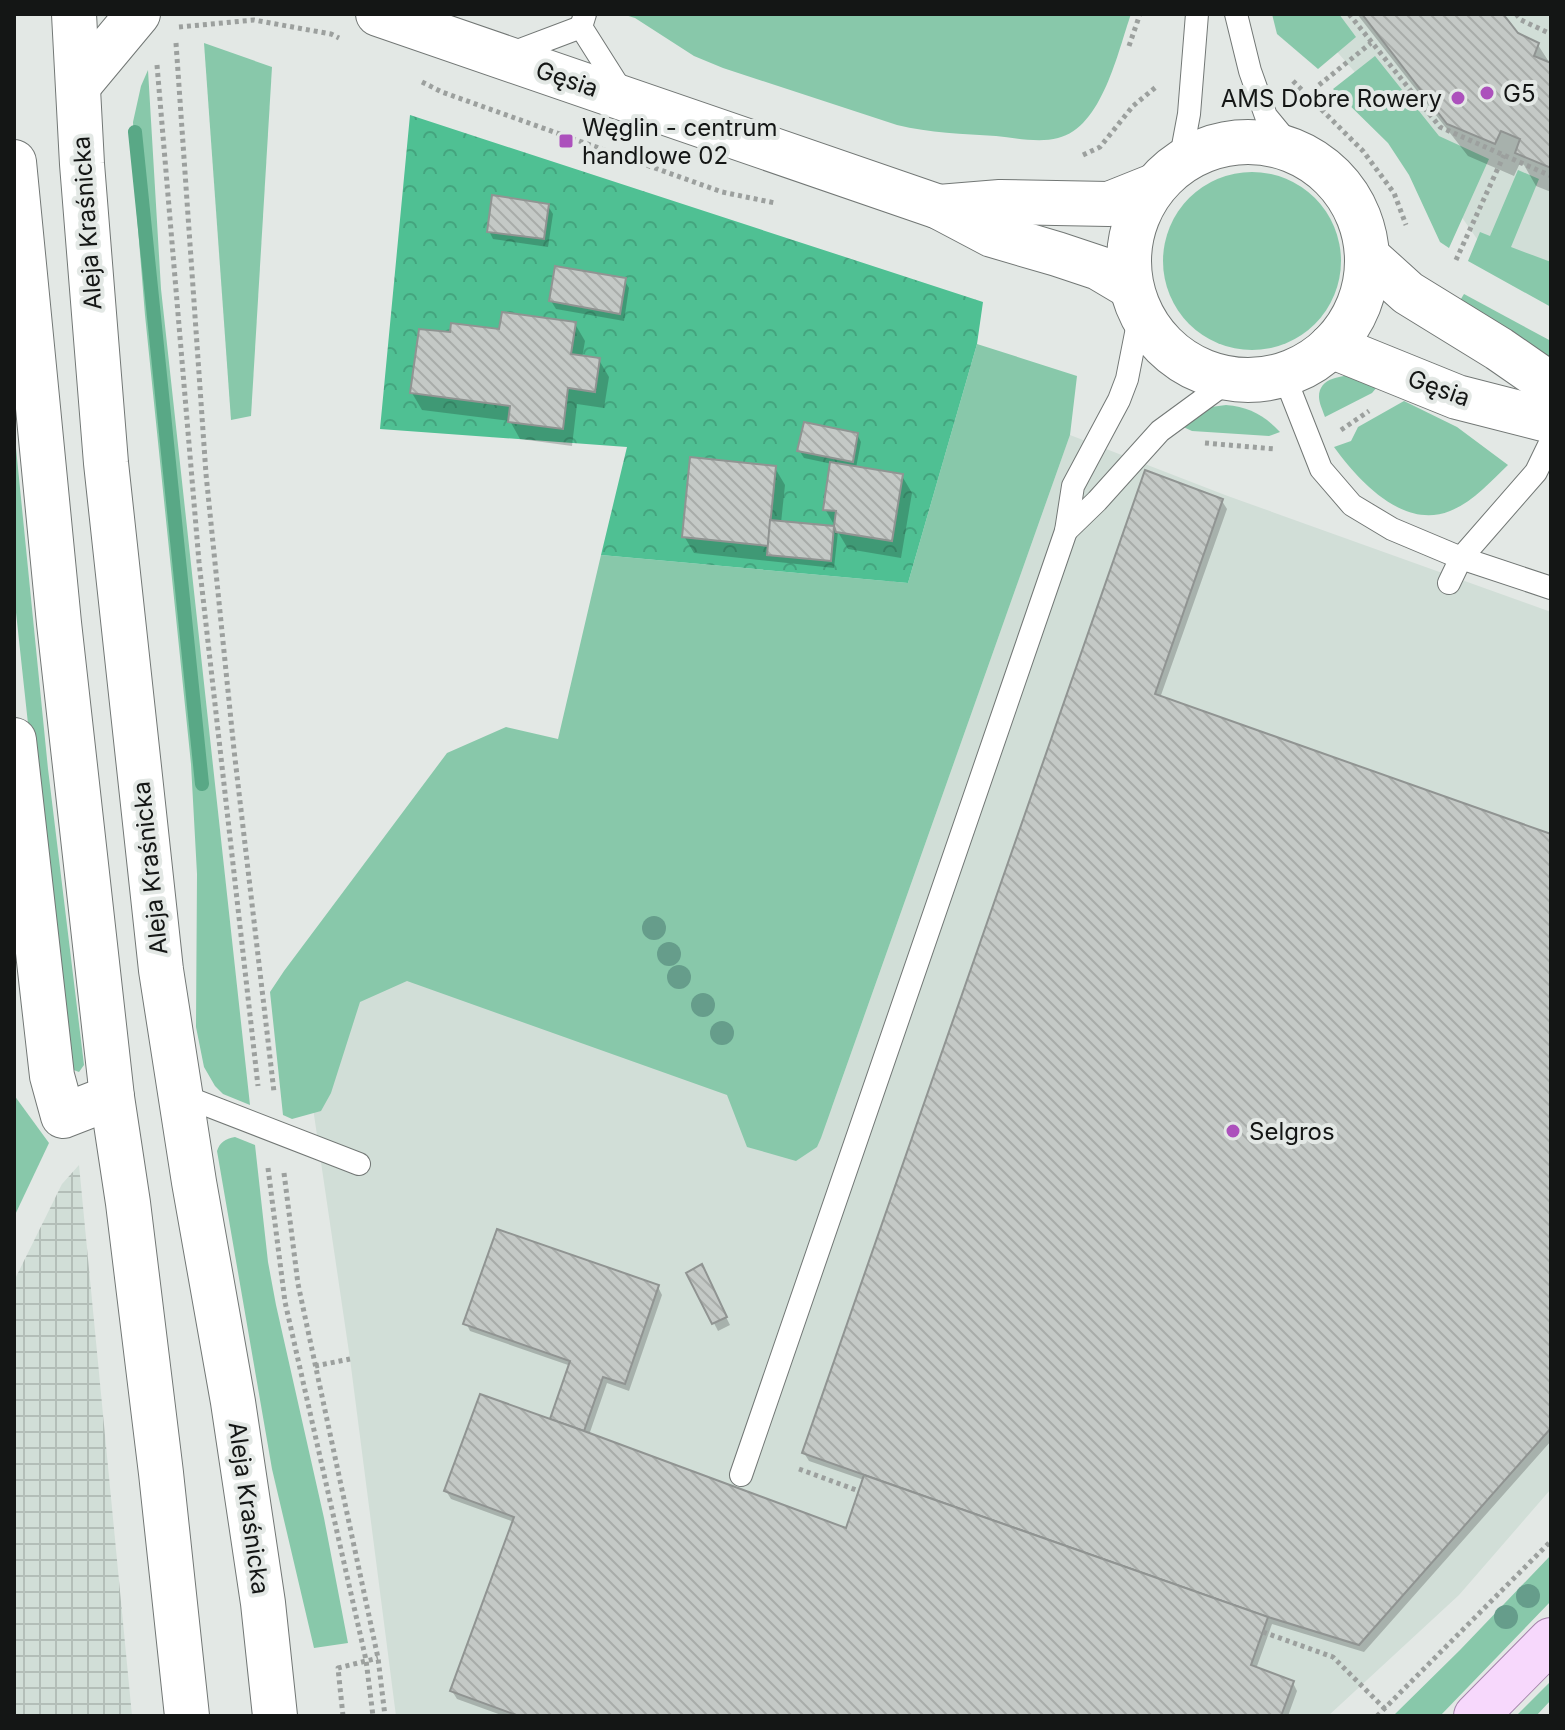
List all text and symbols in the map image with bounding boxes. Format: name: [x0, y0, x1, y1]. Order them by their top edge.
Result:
street label: Gęsia: [532, 55, 602, 103]
place label: G5: [1503, 79, 1536, 108]
place label: AMS Dobre Rowery: [1221, 84, 1442, 113]
marker: G5: [1478, 84, 1496, 102]
marker: AMS Dobre Rowery: [1449, 89, 1467, 107]
place label: Węglin - centrum handlowe 02: [582, 113, 777, 170]
marker: Węglin - centrum handlowe 02: [557, 132, 575, 150]
street label: Aleja Kraśnicka: [66, 135, 108, 311]
street label: Gęsia: [1404, 363, 1474, 413]
street label: Aleja Kraśnicka: [126, 780, 174, 956]
place label: Selgros: [1249, 1117, 1335, 1146]
marker: Selgros: [1224, 1122, 1242, 1140]
street label: Aleja Kraśnicka: [223, 1420, 275, 1596]

